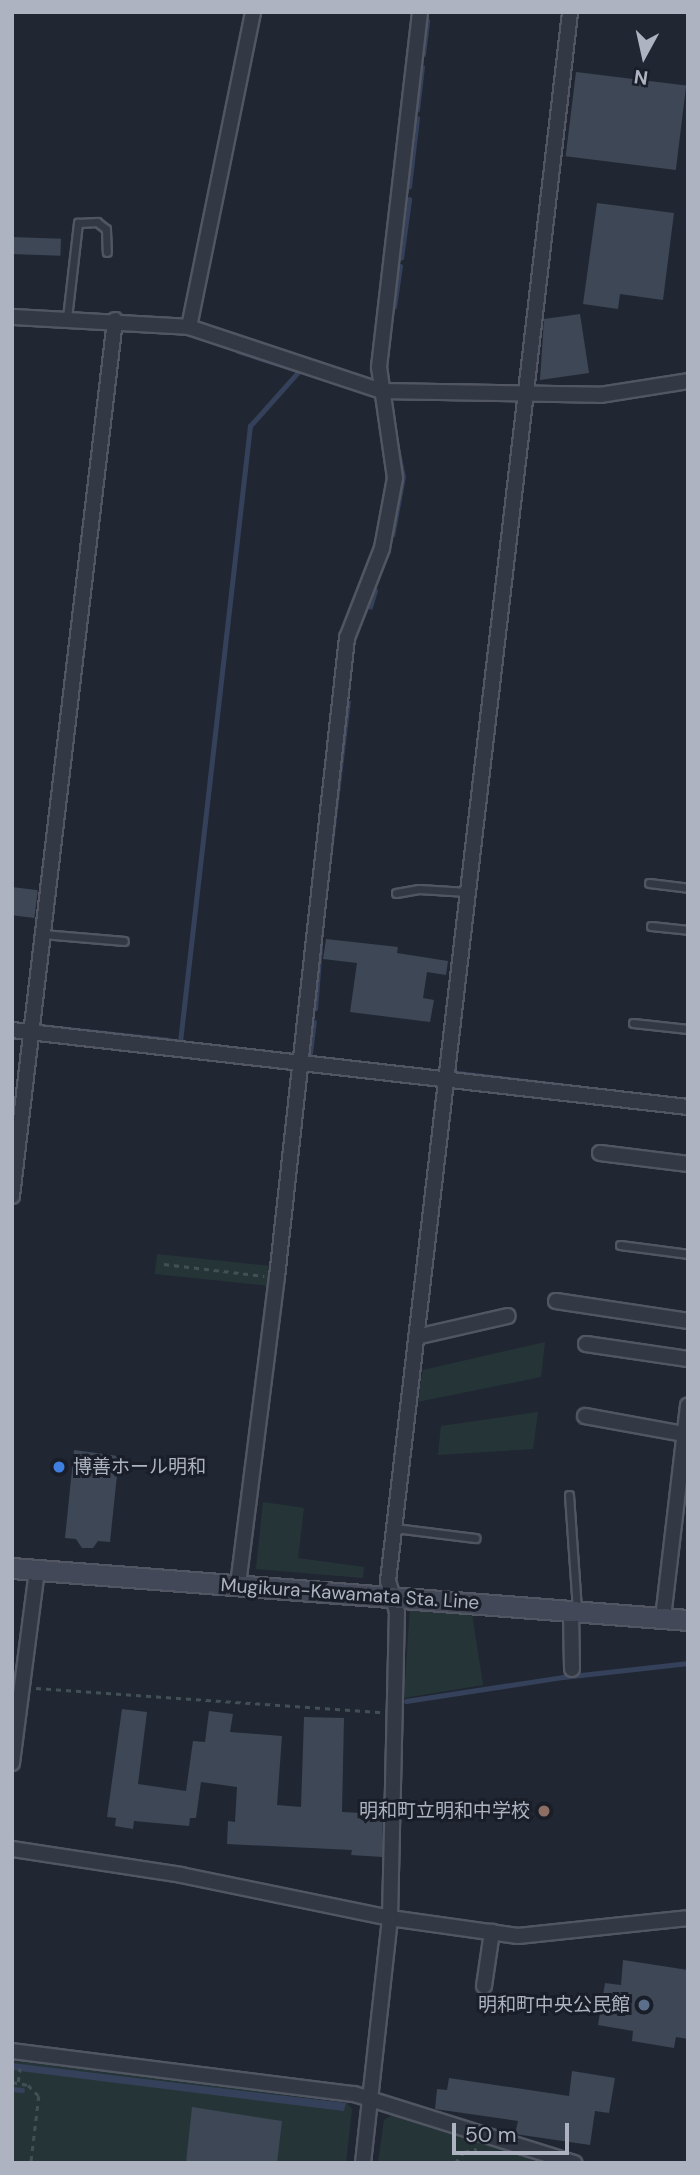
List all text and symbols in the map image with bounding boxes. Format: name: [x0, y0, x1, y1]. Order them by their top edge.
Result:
north arrow: [609, 21, 679, 91]
text: N: [632, 64, 650, 91]
place label: 博善ホール明和: [73, 1456, 206, 1478]
marker: 博善ホール明和: [51, 1459, 67, 1475]
street label: Mugikura-Kawamata Sta. Line: [220, 1574, 480, 1614]
place label: 明和町立明和中学校: [359, 1800, 530, 1822]
marker: 明和町立明和中学校: [536, 1803, 552, 1819]
place label: 明和町中央公民館: [478, 1994, 630, 2016]
marker: 明和町中央公民館: [636, 1997, 652, 2013]
scale bar: [455, 2108, 572, 2152]
text: 50 m: [465, 2121, 516, 2149]

